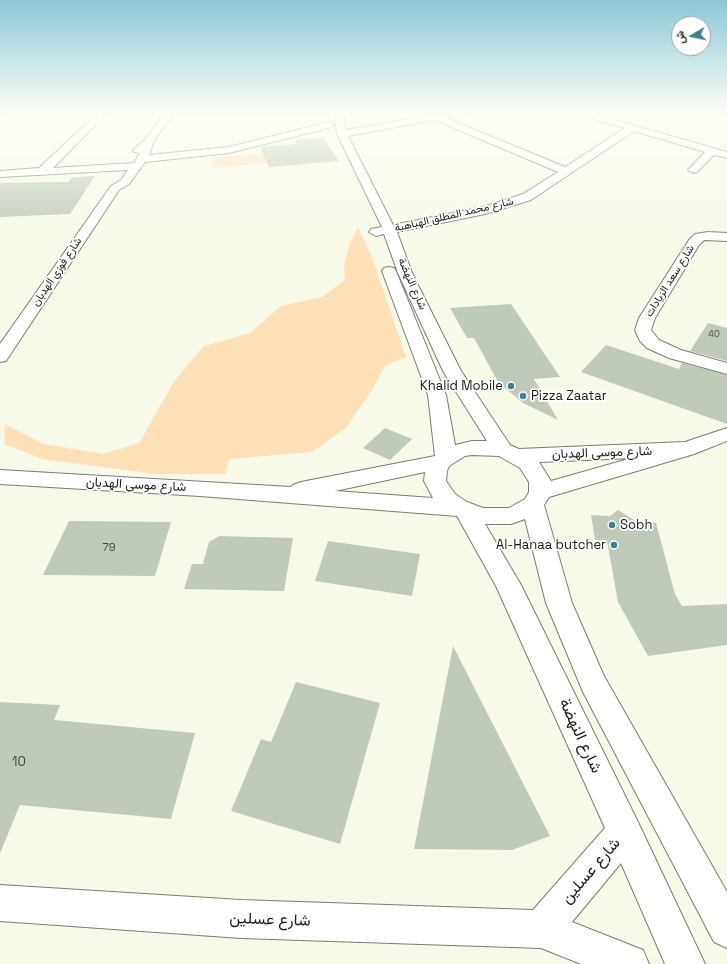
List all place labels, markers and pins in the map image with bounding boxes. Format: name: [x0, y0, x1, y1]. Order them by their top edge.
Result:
place label: Khalid Mobile: [420, 378, 503, 394]
marker: Khalid Mobile: [506, 381, 516, 391]
place label: Pizza Zaatar: [531, 388, 607, 404]
marker: Pizza Zaatar: [518, 391, 528, 401]
place label: Sobh: [620, 517, 652, 533]
marker: Sobh: [607, 520, 617, 530]
place label: Al-Hanaa butcher: [496, 537, 606, 553]
marker: Al-Hanaa butcher: [609, 540, 619, 550]

